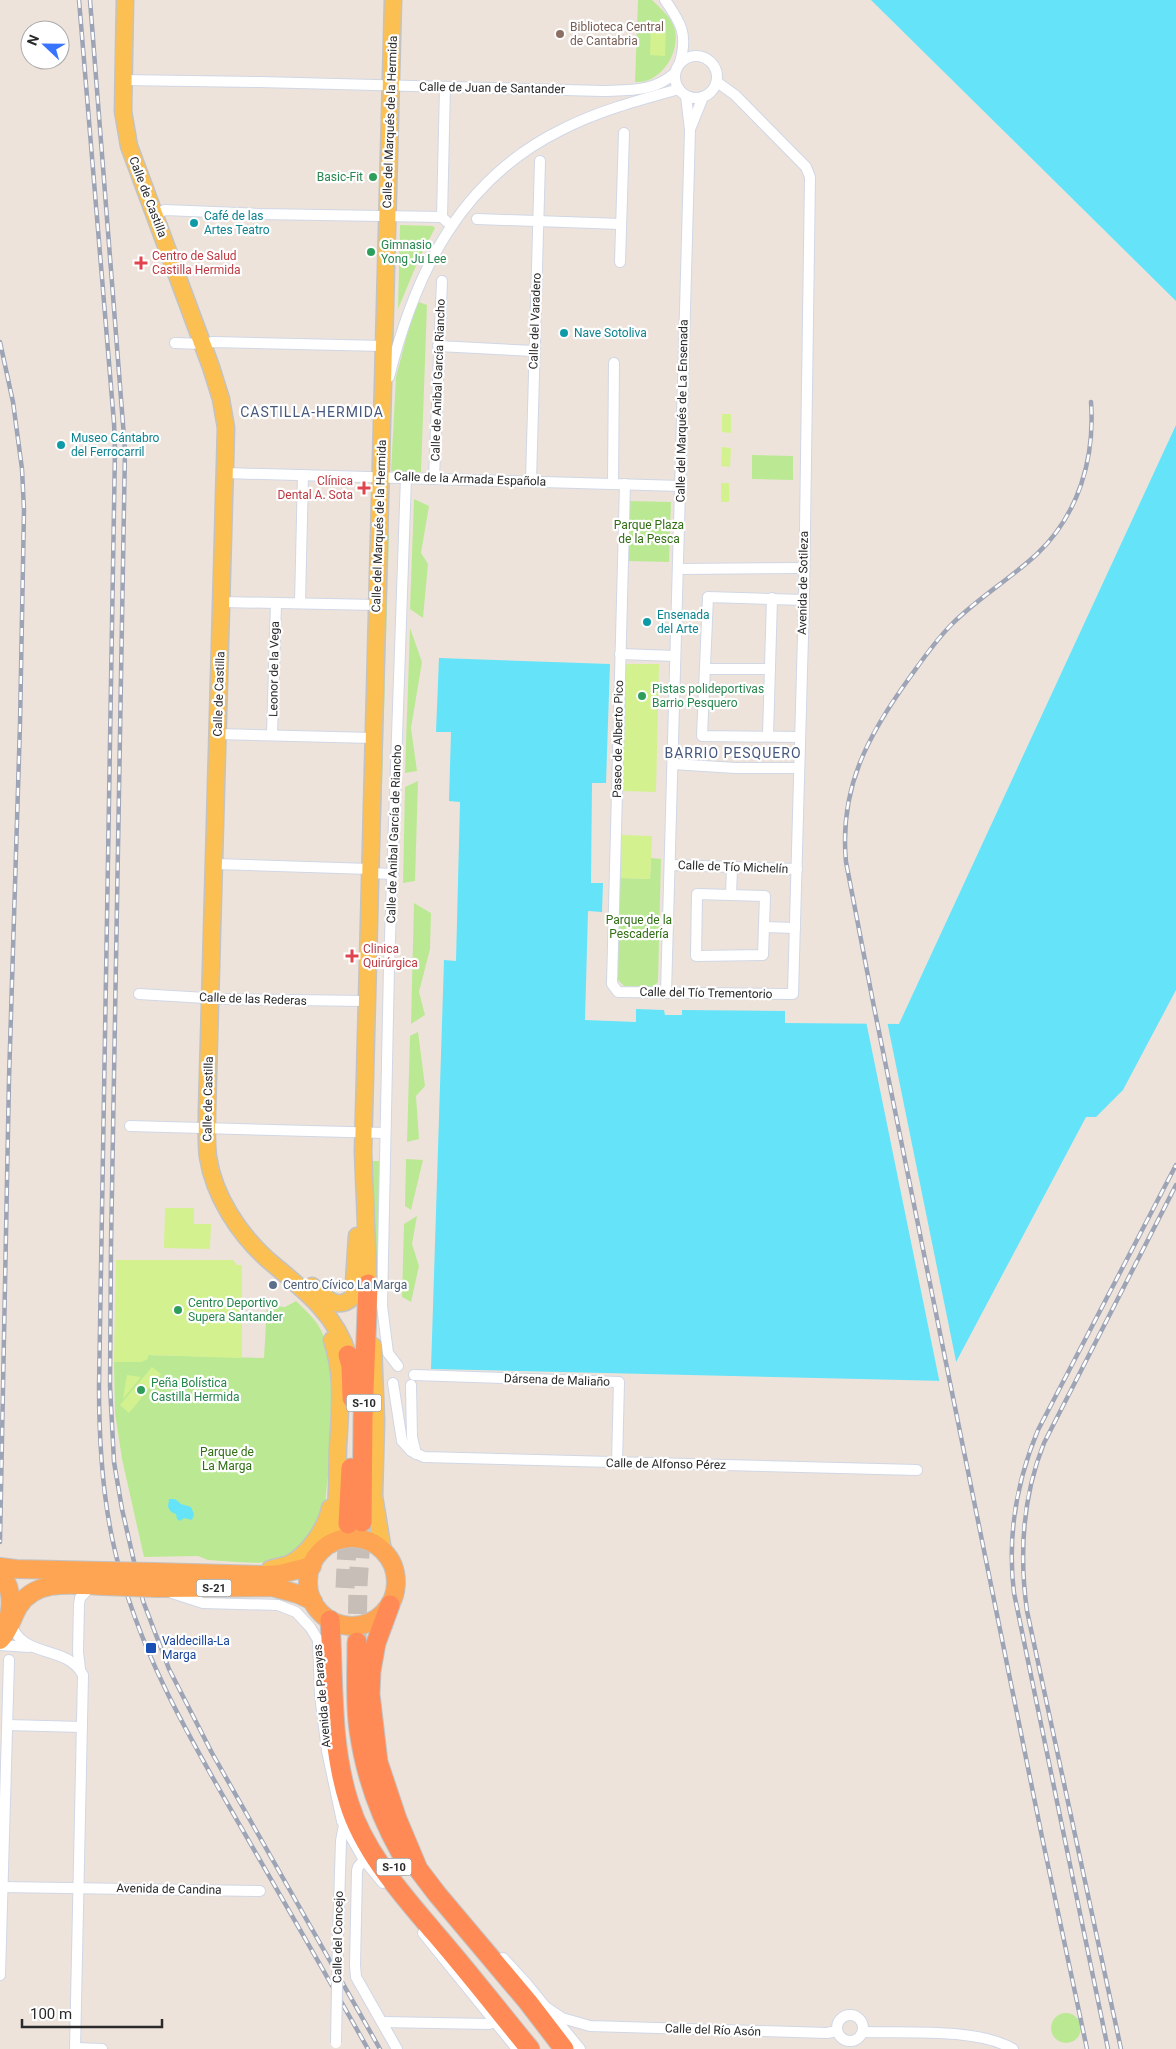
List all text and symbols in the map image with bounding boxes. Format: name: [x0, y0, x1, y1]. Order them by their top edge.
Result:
north arrow: [20, 20, 70, 70]
place label: Biblioteca Central de Cantabria: [570, 20, 664, 48]
marker: Biblioteca Central de Cantabria: [554, 28, 566, 40]
text: N: [24, 33, 42, 48]
street label: Calle del Marqués de la Hermida: [380, 35, 400, 209]
street label: Calle de Juan de Santander: [419, 80, 565, 96]
street label: Calle de Castilla: [126, 155, 170, 239]
place label: Basic-Fit: [317, 170, 363, 184]
marker: Basic-Fit: [367, 171, 379, 183]
place label: Café de las Artes Teatro: [204, 209, 270, 237]
marker: Café de las Artes Teatro: [188, 217, 200, 229]
place label: Gimnasio Yong Ju Lee: [381, 238, 446, 266]
marker: Gimnasio Yong Ju Lee: [365, 246, 377, 258]
place label: Centro de Salud Castilla Hermida: [152, 249, 240, 277]
marker: Centro de Salud Castilla Hermida: [134, 256, 148, 270]
street label: Calle del Varadero: [526, 272, 544, 370]
street label: Calle de Anibal García Riancho: [428, 298, 448, 462]
street label: Calle del Marqués de La Ensenada: [673, 319, 691, 503]
place label: Nave Sotoliva: [574, 326, 647, 340]
marker: Nave Sotoliva: [558, 327, 570, 339]
district label: CASTILLA-HERMIDA: [240, 404, 384, 420]
place label: Museo Cántabro del Ferrocarril: [71, 431, 160, 459]
marker: Museo Cántabro del Ferrocarril: [55, 439, 67, 451]
street label: Calle del Marqués de la Hermida: [369, 439, 389, 613]
street label: Calle de la Armada Española: [394, 469, 546, 489]
place label: Clínica Dental A. Sota: [277, 474, 353, 502]
marker: Clínica Dental A. Sota: [357, 481, 371, 495]
park label: Parque Plaza de la Pesca: [614, 518, 684, 546]
street label: Avenida de Sotileza: [795, 531, 811, 635]
place label: Ensenada del Arte: [657, 608, 709, 636]
marker: Ensenada del Arte: [641, 616, 653, 628]
street label: Leonor de la Vega: [266, 621, 282, 717]
street label: Calle de Castilla: [211, 651, 227, 737]
street label: Paseo de Alberto Pico: [610, 680, 626, 798]
place label: Pistas polideportivas Barrio Pesquero: [652, 682, 764, 710]
marker: Pistas polideportivas Barrio Pesquero: [636, 690, 648, 702]
street label: Calle de Anibal García de Riancho: [384, 744, 404, 924]
district label: BARRIO PESQUERO: [664, 745, 802, 761]
street label: Calle de Tío Michelín: [678, 858, 788, 876]
park label: Parque de la Pescadería: [606, 913, 672, 941]
place label: Clinica Quirúrgica: [363, 942, 418, 970]
marker: Clinica Quirúrgica: [345, 949, 359, 963]
street label: Calle del Tío Trementorio: [639, 985, 773, 1001]
street label: Calle de las Rederas: [199, 990, 307, 1008]
street label: Calle de Castilla: [200, 1056, 216, 1142]
place label: Centro Cívico La Marga: [283, 1278, 407, 1292]
marker: Centro Cívico La Marga: [267, 1279, 279, 1291]
place label: Centro Deportivo Supera Santander: [188, 1296, 283, 1324]
marker: Centro Deportivo Supera Santander: [172, 1304, 184, 1316]
street label: Dársena de Maliaño: [504, 1371, 610, 1389]
place label: Peña Bolística Castilla Hermida: [151, 1376, 239, 1404]
marker: Peña Bolística Castilla Hermida: [135, 1384, 147, 1396]
road number: S-10: [346, 1395, 382, 1412]
park label: Parque de La Marga: [200, 1445, 254, 1473]
street label: Calle de Alfonso Pérez: [606, 1456, 726, 1472]
road number: S-21: [196, 1580, 232, 1596]
place label: Valdecilla-La Marga: [162, 1634, 230, 1662]
marker: Valdecilla-La Marga: [144, 1641, 158, 1655]
street label: Avenida de Parayas: [310, 1643, 334, 1749]
road number: S-10: [376, 1858, 412, 1875]
street label: Avenida de Candina: [116, 1881, 222, 1897]
street label: Calle del Concejo: [330, 1891, 346, 1983]
scale bar: [22, 1996, 162, 2028]
text: 100 m: [30, 2005, 72, 2023]
street label: Calle del Río Asón: [665, 2021, 761, 2039]

